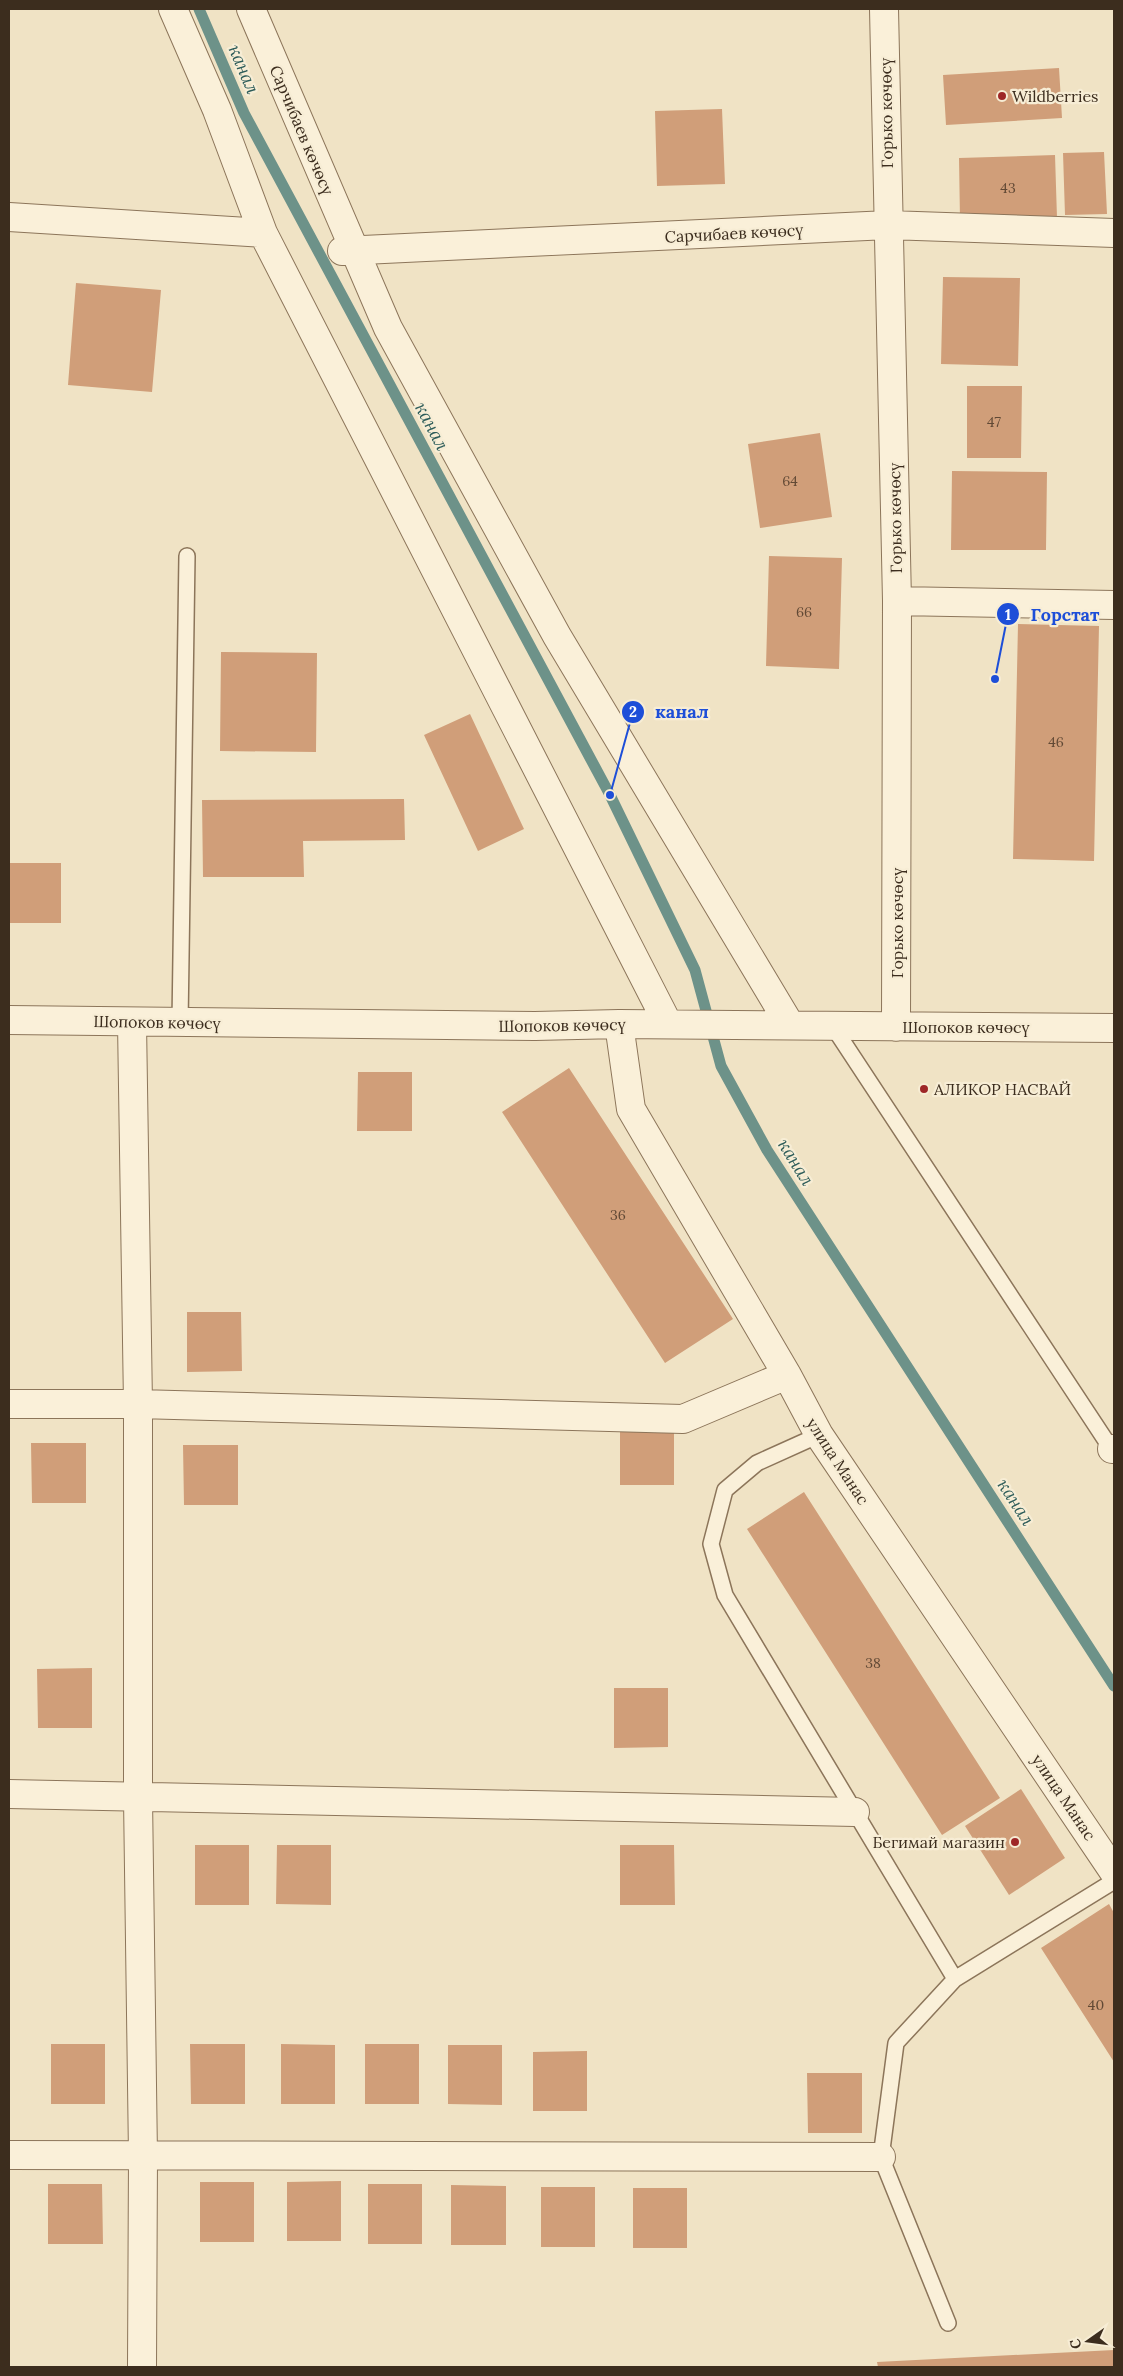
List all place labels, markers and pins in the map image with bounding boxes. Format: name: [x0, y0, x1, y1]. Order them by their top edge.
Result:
place label: Wildberries: [1012, 86, 1098, 106]
marker: Wildberries: [996, 90, 1008, 102]
callout: Горстат: [995, 598, 1109, 631]
callout: канал: [620, 695, 719, 728]
place label: АЛИКОР НАСВАЙ: [933, 1079, 1071, 1099]
marker: АЛИКОР НАСВАЙ: [918, 1083, 930, 1095]
place label: Бегимай магазин: [872, 1832, 1005, 1852]
marker: Бегимай магазин: [1009, 1836, 1021, 1848]

